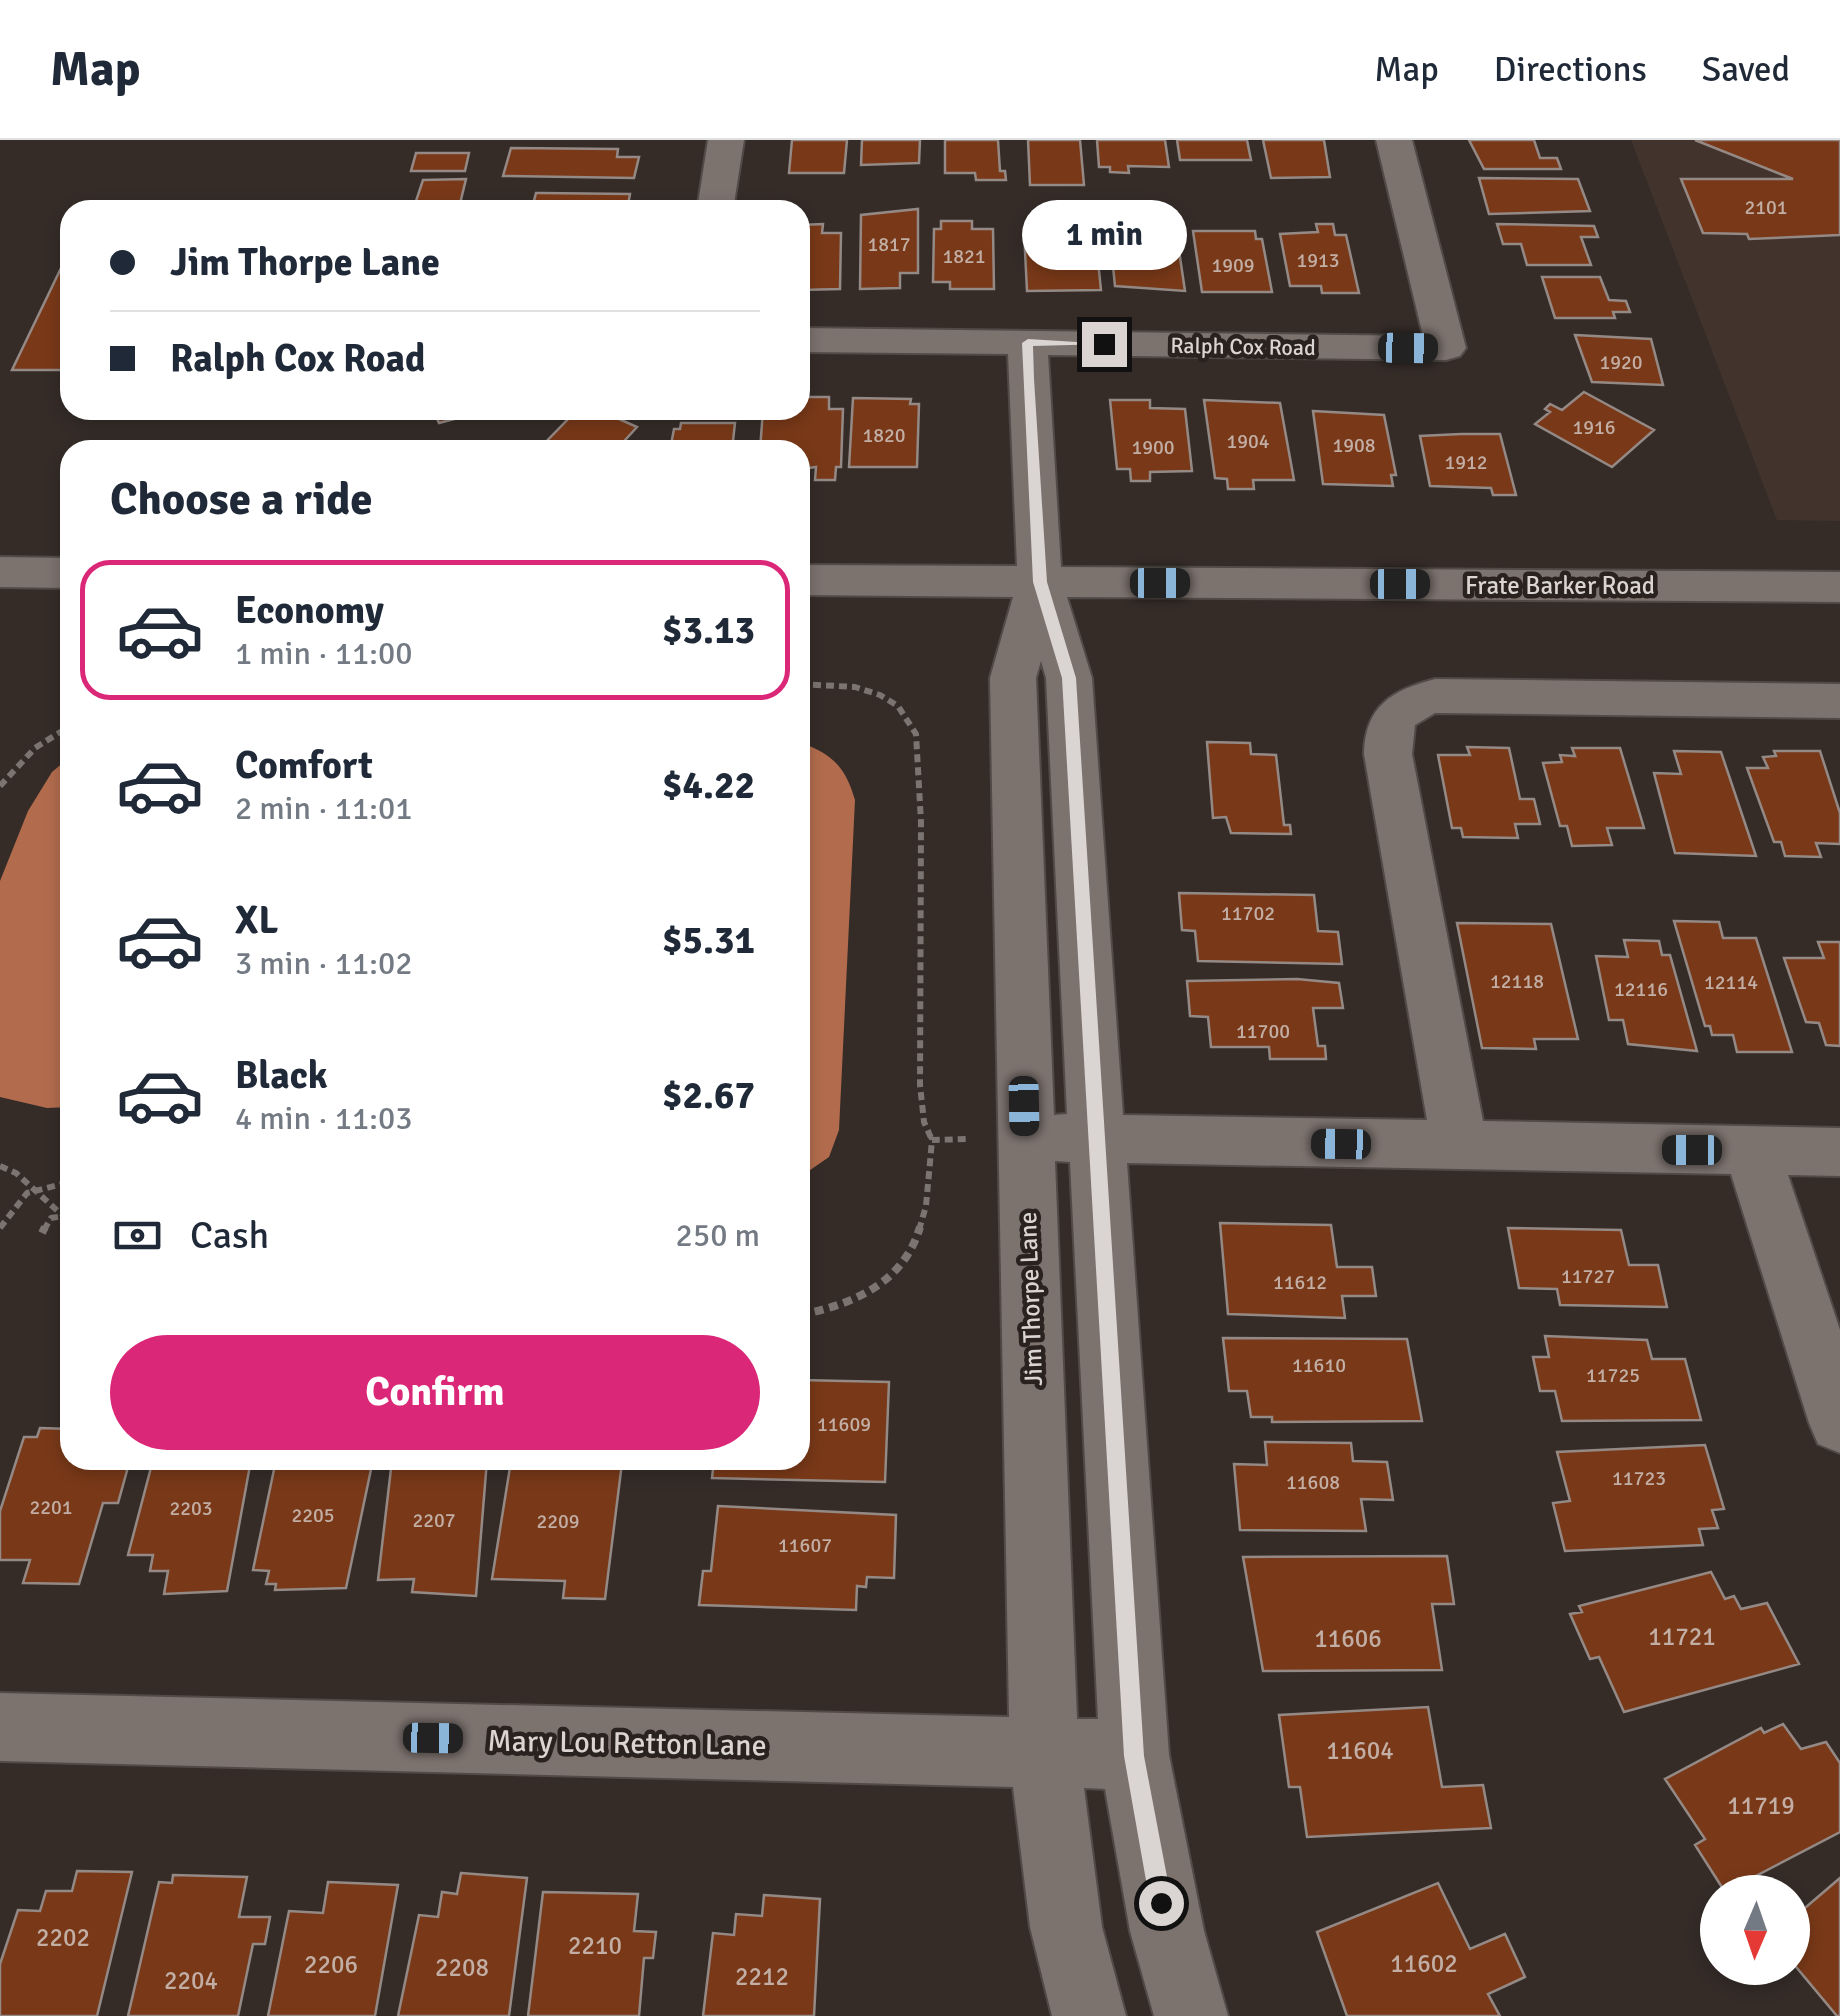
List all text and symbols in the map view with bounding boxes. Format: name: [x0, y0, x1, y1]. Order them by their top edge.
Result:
text: Map: [50, 40, 140, 99]
text: Map: [1374, 48, 1439, 91]
text: Directions: [1494, 48, 1647, 91]
text: Saved: [1702, 48, 1790, 91]
house number: 2101: [1744, 195, 1788, 220]
callout: 1 min: [1022, 199, 1186, 269]
text: 1 min: [1066, 215, 1143, 254]
house number: 1817: [867, 232, 911, 257]
text: Jim Thorpe Lane: [170, 239, 440, 286]
house number: 1821: [942, 244, 986, 269]
house number: 1913: [1296, 248, 1340, 273]
house number: 1909: [1211, 253, 1255, 278]
route end: [1082, 322, 1127, 367]
street label: Ralph Cox Road: [1170, 332, 1316, 361]
car: [1378, 332, 1438, 364]
text: Ralph Cox Road: [170, 335, 425, 382]
house number: 1920: [1599, 350, 1643, 375]
house number: 1916: [1572, 415, 1616, 440]
house number: 1820: [862, 423, 906, 448]
house number: 1904: [1226, 429, 1270, 454]
house number: 1908: [1332, 433, 1376, 458]
house number: 1900: [1131, 435, 1175, 460]
house number: 1912: [1444, 450, 1488, 475]
text: Choose a ride: [110, 472, 373, 527]
car: [1130, 568, 1190, 598]
car: [1370, 569, 1430, 599]
street label: Frate Barker Road: [1465, 570, 1655, 601]
icon: car: [115, 585, 205, 675]
text: Economy: [235, 587, 384, 634]
text: $3.13: [662, 607, 755, 654]
text: 1 min · 11:00: [235, 634, 413, 673]
icon: car: [115, 740, 205, 830]
text: Comfort: [235, 742, 373, 789]
text: $4.22: [662, 762, 755, 809]
text: 2 min · 11:01: [235, 789, 413, 828]
icon: car: [115, 895, 205, 985]
text: XL: [235, 897, 278, 944]
house number: 11702: [1221, 901, 1275, 926]
text: $5.31: [662, 917, 755, 964]
text: 3 min · 11:02: [235, 944, 413, 983]
house number: 12118: [1490, 969, 1544, 994]
house number: 12114: [1704, 970, 1758, 995]
house number: 12116: [1614, 977, 1668, 1002]
house number: 11700: [1236, 1019, 1290, 1044]
icon: car: [115, 1050, 205, 1140]
text: Black: [235, 1052, 328, 1099]
text: $2.67: [662, 1072, 755, 1119]
car: [1008, 1076, 1040, 1136]
text: 4 min · 11:03: [235, 1099, 413, 1138]
car: [1311, 1128, 1371, 1160]
car: [1662, 1135, 1722, 1165]
icon: cash: [110, 1208, 165, 1263]
street label: Jim Thorpe Lane: [1012, 1211, 1049, 1387]
text: Cash: [190, 1212, 269, 1259]
text: 250 m: [676, 1216, 760, 1255]
house number: 11727: [1561, 1264, 1615, 1289]
house number: 11612: [1273, 1270, 1327, 1295]
button: Confirm: [110, 1335, 760, 1450]
house number: 11610: [1292, 1353, 1346, 1378]
house number: 11725: [1586, 1363, 1640, 1388]
house number: 11609: [817, 1412, 871, 1437]
house number: 11723: [1612, 1466, 1666, 1491]
house number: 11608: [1286, 1470, 1340, 1495]
house number: 2201: [29, 1495, 73, 1520]
house number: 2203: [169, 1496, 213, 1521]
house number: 2205: [291, 1503, 335, 1528]
house number: 2207: [412, 1508, 456, 1533]
house number: 2209: [536, 1509, 580, 1534]
house number: 11607: [778, 1533, 832, 1558]
house number: 11721: [1648, 1621, 1716, 1652]
house number: 11606: [1314, 1623, 1382, 1654]
car: [403, 1722, 463, 1754]
street label: Mary Lou Retton Lane: [487, 1723, 767, 1764]
house number: 11604: [1326, 1735, 1394, 1766]
house number: 11719: [1727, 1790, 1795, 1821]
north arrow: [1700, 1875, 1810, 1985]
map controls: [1700, 1875, 1810, 1985]
route start: [1139, 1881, 1184, 1926]
house number: 2202: [36, 1922, 90, 1953]
house number: 2210: [568, 1930, 622, 1961]
house number: 11602: [1390, 1948, 1458, 1979]
house number: 2206: [304, 1949, 358, 1980]
house number: 2208: [435, 1952, 489, 1983]
house number: 2212: [735, 1961, 789, 1992]
house number: 2204: [164, 1965, 218, 1996]

